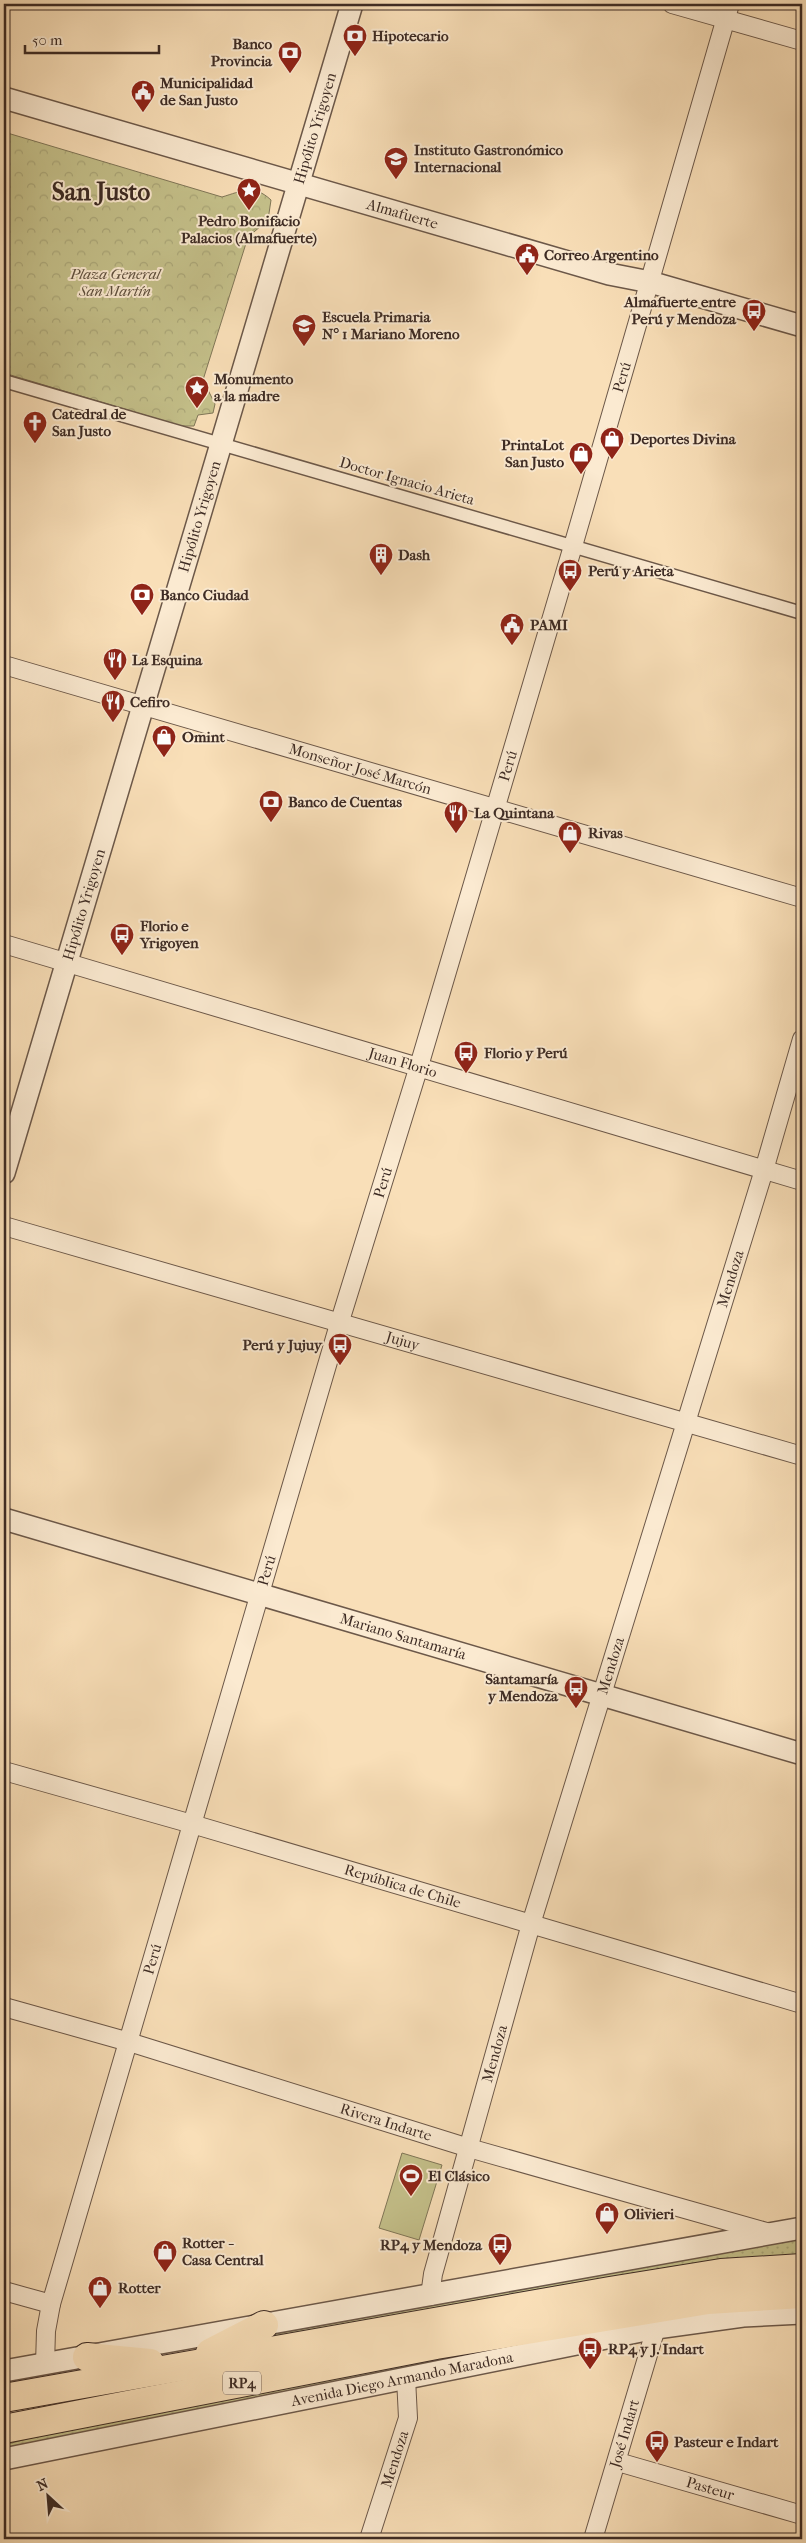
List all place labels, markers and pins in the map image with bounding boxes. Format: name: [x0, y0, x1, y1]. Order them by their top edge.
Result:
bank icon: Hipotecario: [342, 23, 368, 57]
place label: Hipotecario: [372, 27, 449, 45]
place label: Banco Provincia: [211, 35, 273, 70]
bank icon: Banco Provincia: [277, 40, 303, 74]
place label: Municipalidad de San Justo: [159, 74, 254, 109]
public building icon: Municipalidad de San Justo: [130, 79, 156, 113]
place label: Instituto Gastronómico Internacional: [414, 141, 564, 176]
school or university icon: Instituto Gastronómico Internacional: [383, 146, 409, 180]
place icon: Pedro Bonifacio Palacios (Almafuerte): [236, 177, 262, 211]
place label: Pedro Bonifacio Palacios (Almafuerte): [181, 212, 317, 247]
public building icon: Correo Argentino: [514, 242, 540, 276]
place label: Correo Argentino: [544, 246, 659, 264]
place label: Almafuerte entre Perú y Mendoza: [623, 293, 737, 328]
bus stop icon: Almafuerte entre Perú y Mendoza: [741, 298, 767, 332]
place label: Escuela Primaria N° 1 Mariano Moreno: [322, 308, 460, 343]
school or university icon: Escuela Primaria N° 1 Mariano Moreno: [291, 313, 317, 347]
place label: Monumento a la madre: [213, 370, 294, 405]
place icon: Monumento a la madre: [184, 375, 210, 409]
place label: Catedral de San Justo: [52, 405, 127, 440]
church icon: Catedral de San Justo: [22, 410, 48, 444]
shop icon: Deportes Divina: [599, 426, 625, 460]
place label: Deportes Divina: [630, 430, 737, 448]
place label: PrintaLot San Justo: [501, 436, 565, 471]
shop icon: PrintaLot San Justo: [568, 441, 594, 475]
building icon: Dash: [368, 542, 394, 576]
place label: Dash: [398, 546, 431, 564]
bus stop icon: Perú y Arieta: [557, 558, 583, 592]
place label: Perú y Arieta: [588, 562, 675, 580]
bank icon: Banco Ciudad: [129, 582, 155, 616]
place label: Banco Ciudad: [160, 586, 250, 604]
public building icon: PAMI: [499, 612, 525, 646]
place label: PAMI: [530, 616, 568, 634]
restaurant icon: La Esquina: [102, 647, 128, 681]
place label: La Esquina: [132, 651, 203, 669]
restaurant icon: Cefiro: [100, 689, 126, 723]
place label: Cefiro: [130, 693, 170, 711]
shop icon: Omint: [151, 724, 177, 758]
place label: Omint: [182, 728, 225, 746]
bank icon: Banco de Cuentas: [258, 789, 284, 823]
place label: Banco de Cuentas: [288, 793, 402, 811]
restaurant icon: La Quintana: [443, 800, 469, 834]
place label: La Quintana: [474, 804, 555, 822]
shop icon: Rivas: [557, 820, 583, 854]
place label: Rivas: [588, 824, 623, 842]
place label: Florio e Yrigoyen: [139, 917, 199, 952]
bus stop icon: Florio e Yrigoyen: [109, 922, 135, 956]
bus stop icon: Florio y Perú: [453, 1040, 479, 1074]
place label: Florio y Perú: [483, 1044, 568, 1062]
bus stop icon: Perú y Jujuy: [327, 1332, 353, 1366]
place label: Perú y Jujuy: [243, 1336, 323, 1354]
place label: Santamaría y Mendoza: [485, 1670, 559, 1705]
bus stop icon: Santamaría y Mendoza: [563, 1675, 589, 1709]
sports icon: El Clásico: [398, 2163, 424, 2197]
place label: El Clásico: [428, 2167, 490, 2185]
shop icon: Olivieri: [594, 2201, 620, 2235]
place label: Olivieri: [624, 2205, 675, 2223]
bus stop icon: RP4 y Mendoza: [487, 2232, 513, 2266]
place label: Rotter - Casa Central: [182, 2234, 265, 2269]
place label: RP4 y Mendoza: [380, 2236, 483, 2254]
shop icon: Rotter - Casa Central: [152, 2239, 178, 2273]
shop icon: Rotter: [87, 2275, 113, 2309]
place label: Rotter: [118, 2279, 161, 2297]
bus stop icon: RP4 y J. Indart: [577, 2336, 603, 2370]
place label: RP4 y J. Indart: [608, 2340, 705, 2358]
bus stop icon: Pasteur e Indart: [644, 2429, 670, 2463]
place label: Pasteur e Indart: [674, 2433, 779, 2451]

